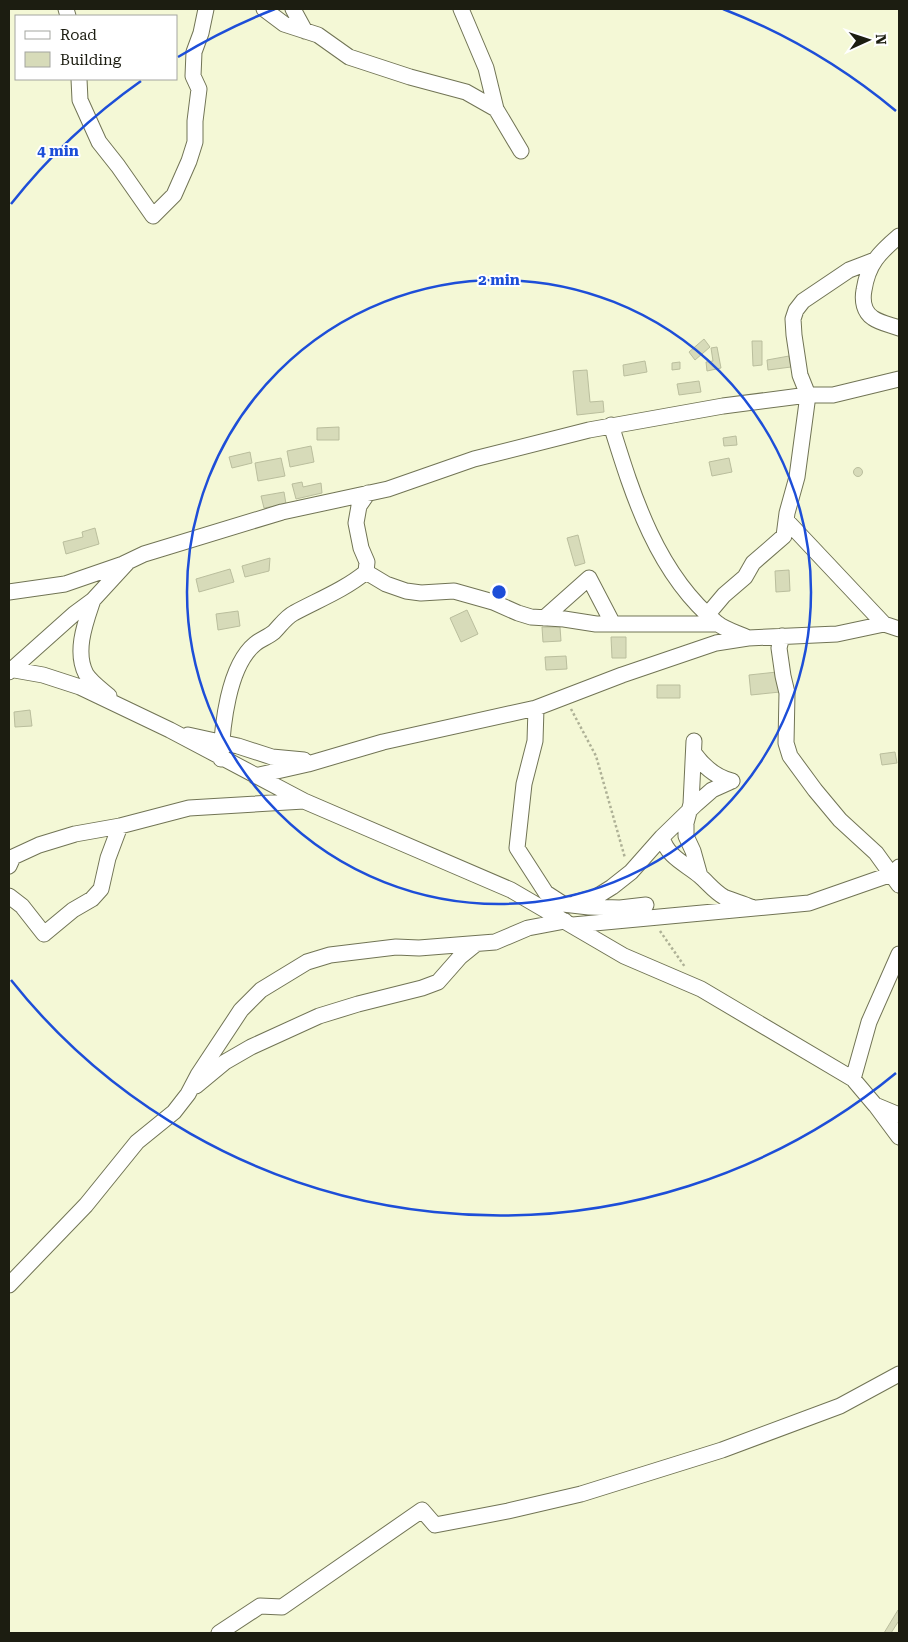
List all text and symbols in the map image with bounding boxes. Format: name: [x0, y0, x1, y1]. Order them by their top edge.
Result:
legend: [15, 15, 178, 80]
north arrow: [843, 15, 893, 65]
text: Road: [60, 26, 97, 44]
text: N: [873, 34, 889, 45]
text: Building: [60, 51, 122, 69]
text: 4 min: [37, 142, 79, 160]
text: 2 min: [478, 271, 520, 289]
centre of rings: [490, 583, 508, 601]

